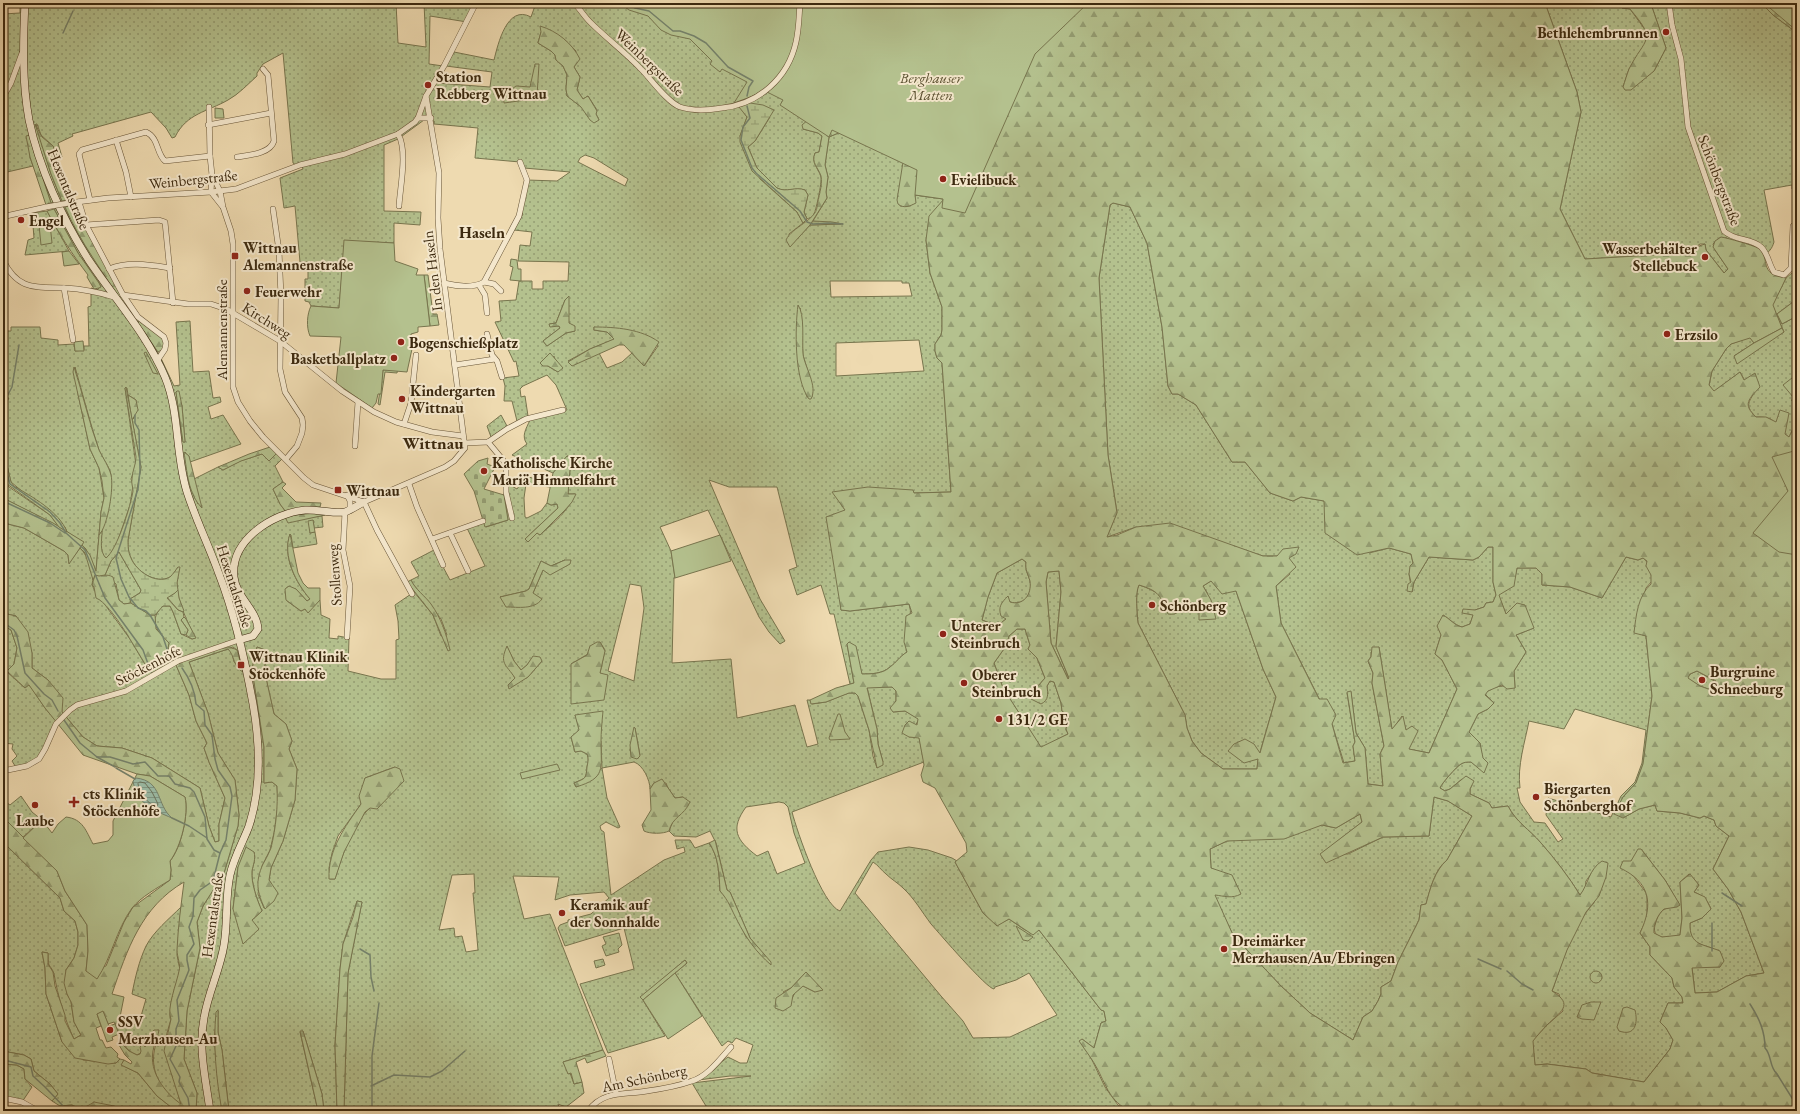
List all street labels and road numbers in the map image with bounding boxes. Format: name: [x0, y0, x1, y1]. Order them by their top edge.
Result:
street label: Weinbergstraße: [611, 24, 689, 100]
street label: Schönbergstraße: [1694, 132, 1746, 228]
street label: Hexentalstraße: [43, 146, 95, 232]
street label: Weinbergstraße: [148, 165, 238, 193]
street label: In den Haseln: [418, 230, 446, 312]
street label: Alemannenstraße: [212, 279, 231, 382]
street label: Kirchweg: [239, 297, 296, 343]
street label: Hexentalstraße: [213, 542, 257, 630]
street label: Stollenweg: [322, 543, 346, 606]
street label: Stöckenhöfe: [112, 640, 184, 690]
street label: Hexentalstraße: [197, 871, 227, 959]
street label: Am Schönberg: [599, 1060, 689, 1096]

